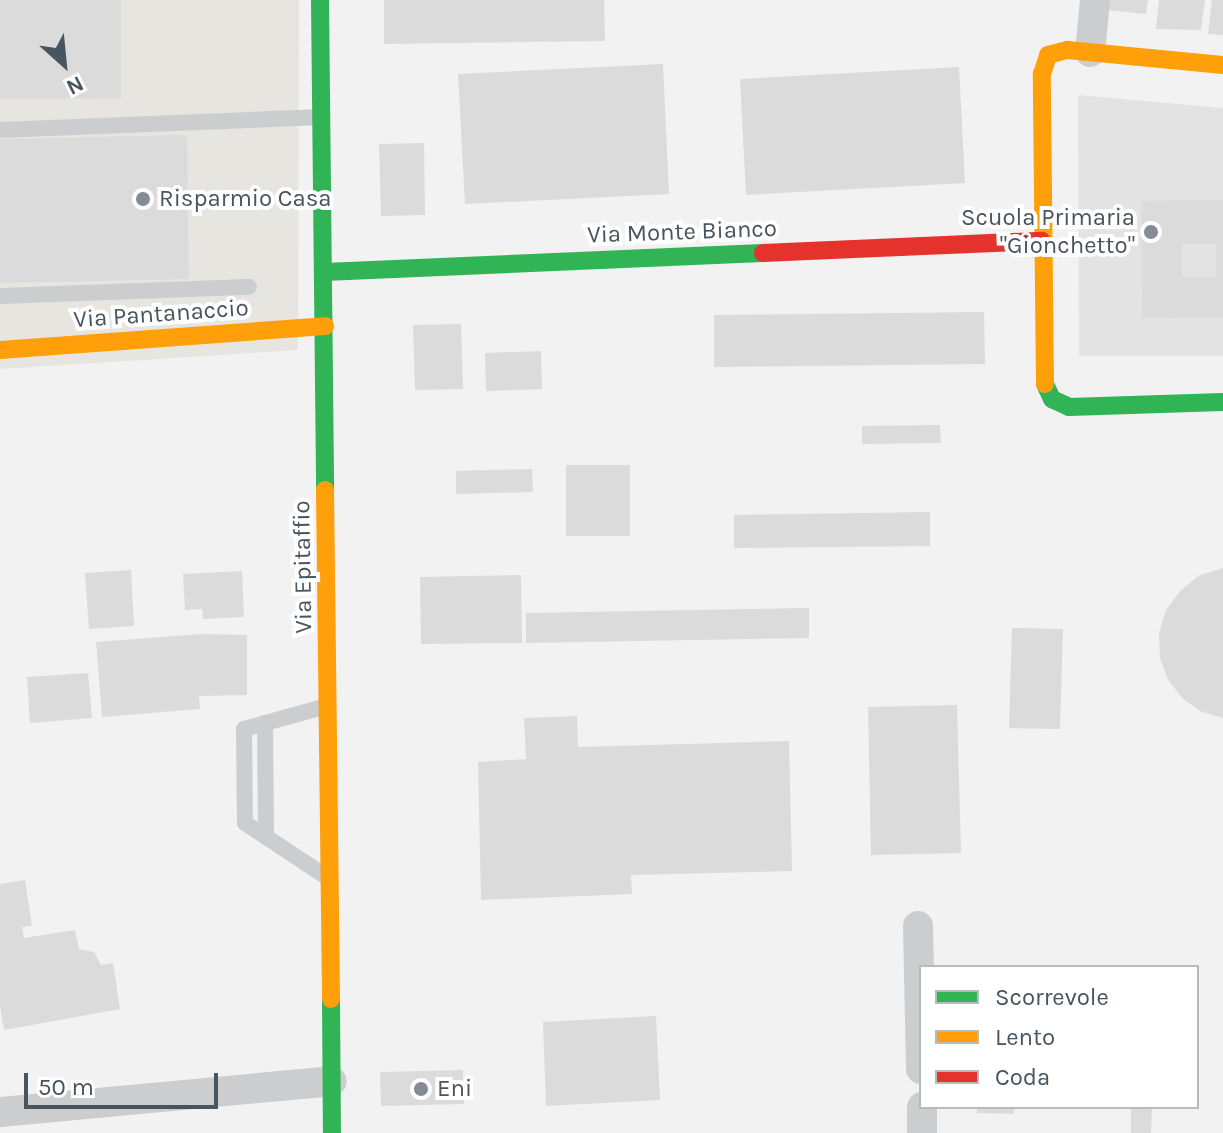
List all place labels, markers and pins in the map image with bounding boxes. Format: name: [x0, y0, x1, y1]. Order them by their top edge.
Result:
place label: Risparmio Casa: [159, 185, 332, 213]
marker: Risparmio Casa: [134, 190, 152, 208]
place label: Scuola Primaria "Gionchetto": [961, 204, 1135, 260]
marker: Scuola Primaria "Gionchetto": [1142, 223, 1160, 241]
place label: Eni: [437, 1075, 472, 1103]
marker: Eni: [412, 1080, 430, 1098]

